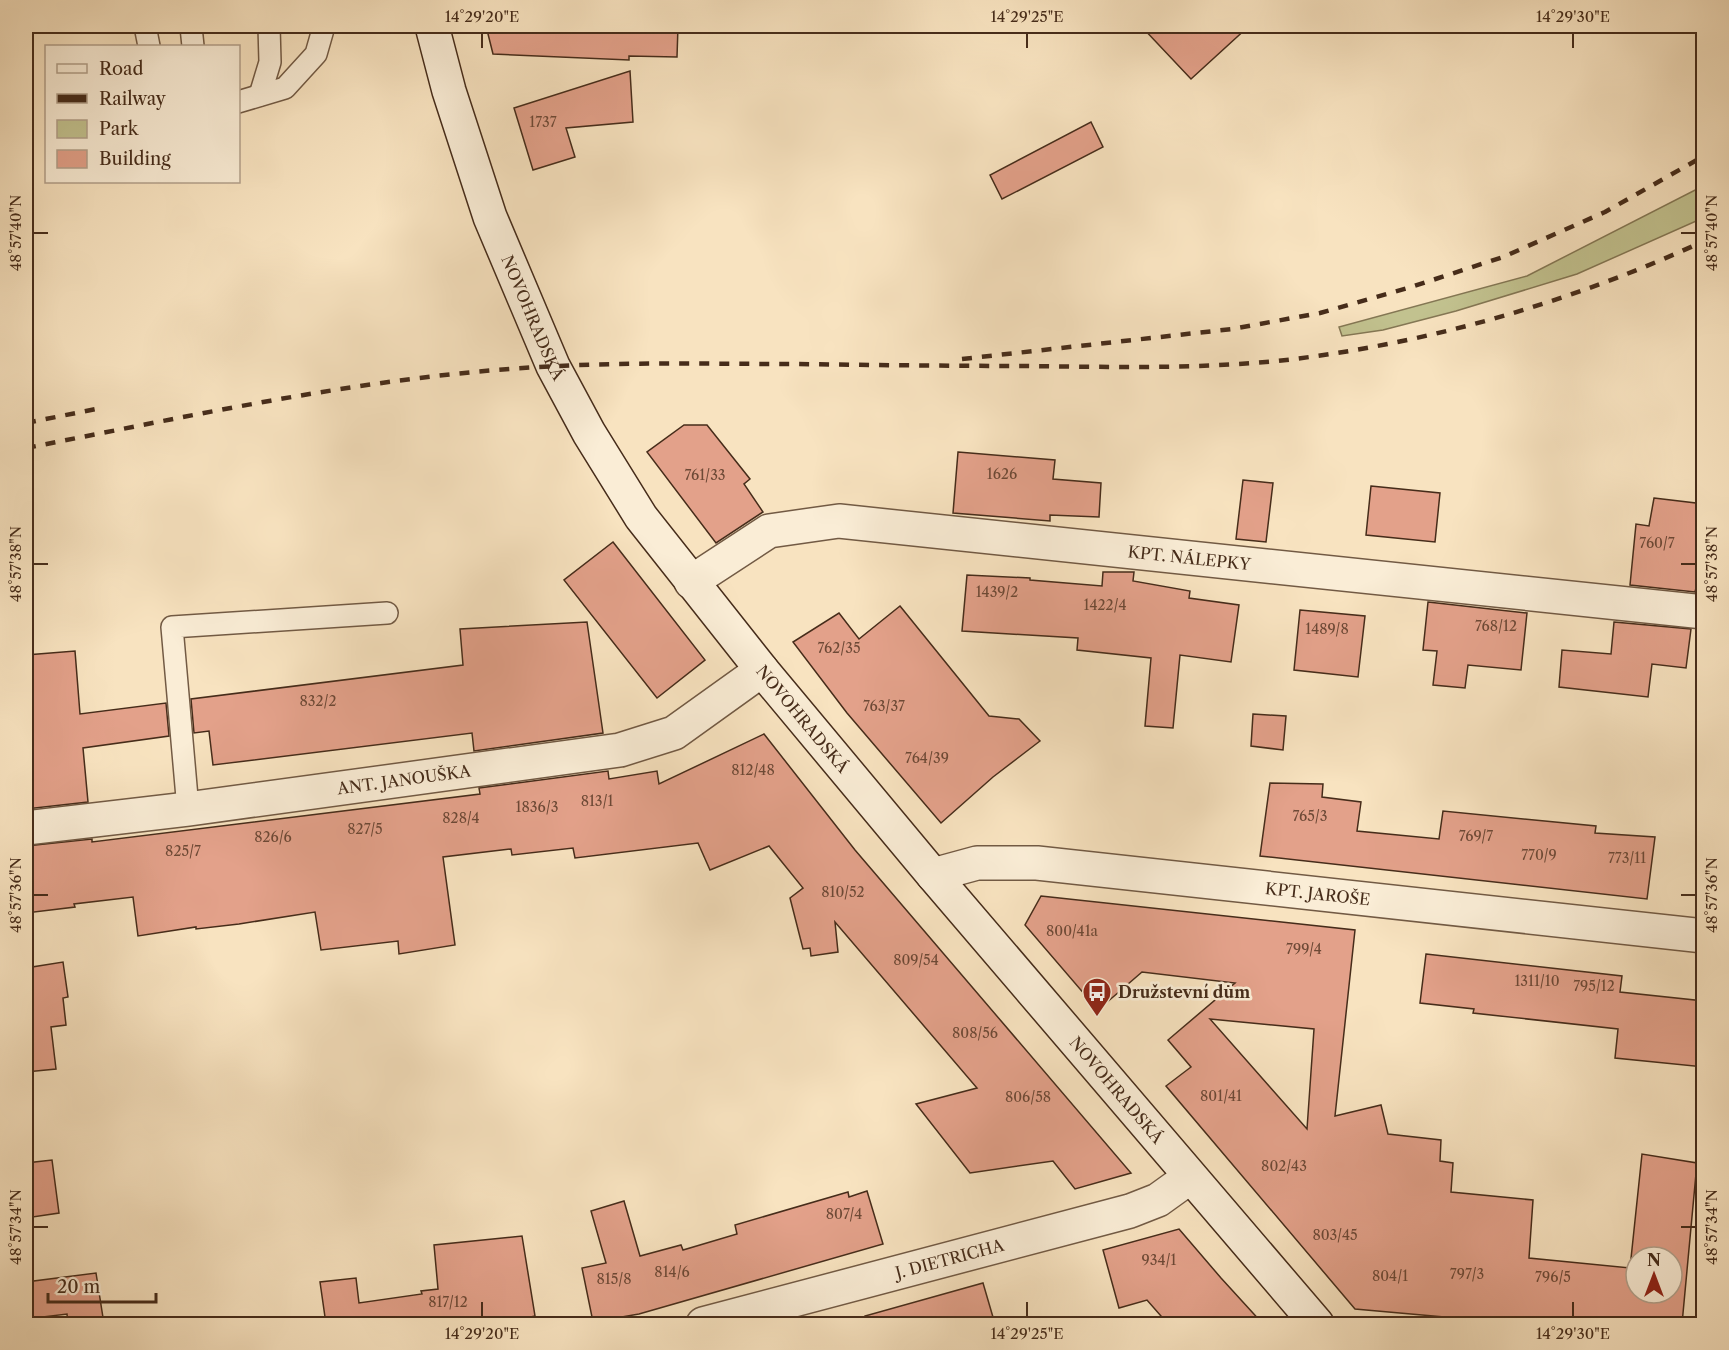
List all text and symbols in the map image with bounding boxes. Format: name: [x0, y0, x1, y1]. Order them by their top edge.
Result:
text: 14°29'20"E: [445, 7, 519, 26]
text: 14°29'25"E: [990, 7, 1064, 26]
text: 14°29'30"E: [1536, 7, 1610, 26]
legend: [45, 45, 240, 183]
text: Road: [99, 58, 144, 80]
text: Railway: [99, 88, 167, 110]
house number: 1737: [529, 113, 557, 131]
text: Park: [99, 118, 140, 140]
text: Building: [99, 148, 171, 170]
text: 48°57'40"N: [6, 195, 25, 271]
text: 48°57'40"N: [1702, 195, 1721, 271]
street label: NOVOHRADSKÁ: [497, 252, 569, 385]
house number: 1626: [987, 465, 1017, 483]
house number: 761/33: [684, 466, 726, 484]
text: 48°57'38"N: [6, 526, 25, 602]
text: 48°57'38"N: [1702, 526, 1721, 602]
house number: 760/7: [1639, 534, 1675, 552]
street label: KPT. NÁLEPKY: [1127, 541, 1252, 574]
house number: 1439/2: [976, 583, 1018, 601]
house number: 1422/4: [1084, 596, 1126, 614]
house number: 768/12: [1475, 617, 1517, 635]
house number: 1489/8: [1305, 620, 1349, 638]
house number: 762/35: [817, 639, 861, 657]
street label: NOVOHRADSKÁ: [752, 661, 854, 778]
house number: 832/2: [299, 692, 337, 710]
house number: 763/37: [863, 697, 905, 715]
house number: 764/39: [905, 749, 949, 767]
street label: ANT. JANOUŠKA: [335, 760, 473, 799]
house number: 812/48: [731, 761, 775, 779]
house number: 813/1: [581, 792, 613, 810]
house number: 1836/3: [516, 798, 558, 816]
house number: 765/3: [1292, 807, 1328, 825]
house number: 828/4: [442, 809, 480, 827]
house number: 827/5: [347, 820, 383, 838]
house number: 769/7: [1459, 827, 1493, 845]
house number: 826/6: [254, 828, 292, 846]
house number: 825/7: [165, 842, 201, 860]
house number: 770/9: [1521, 846, 1557, 864]
house number: 773/11: [1608, 849, 1646, 867]
text: 48°57'36"N: [6, 857, 25, 933]
text: 48°57'36"N: [1702, 857, 1721, 933]
street label: KPT. JAROŠE: [1264, 878, 1371, 909]
house number: 810/52: [821, 883, 865, 901]
house number: 800/41a: [1046, 922, 1099, 940]
house number: 799/4: [1286, 940, 1322, 958]
house number: 809/54: [893, 951, 939, 969]
house number: 1311/10: [1514, 972, 1560, 990]
bus stop icon: Družstevní dům: [1081, 976, 1113, 1018]
house number: 795/12: [1573, 977, 1615, 995]
place label: Družstevní dům: [1118, 982, 1250, 1002]
house number: 808/56: [952, 1024, 998, 1042]
street label: NOVOHRADSKÁ: [1066, 1032, 1169, 1148]
house number: 801/41: [1200, 1087, 1242, 1105]
house number: 806/58: [1005, 1088, 1051, 1106]
house number: 802/43: [1261, 1157, 1307, 1175]
text: 48°57'34"N: [6, 1189, 25, 1265]
text: 48°57'34"N: [1702, 1189, 1721, 1265]
house number: 807/4: [826, 1205, 862, 1223]
house number: 803/45: [1312, 1226, 1358, 1244]
street label: J. DIETRICHA: [890, 1235, 1007, 1283]
north arrow: [1624, 1245, 1684, 1305]
text: N: [1647, 1250, 1661, 1270]
house number: 934/1: [1142, 1251, 1177, 1269]
house number: 814/6: [654, 1263, 690, 1281]
house number: 797/3: [1450, 1265, 1484, 1283]
scale bar: [48, 1266, 156, 1304]
house number: 804/1: [1372, 1267, 1408, 1285]
house number: 796/5: [1535, 1268, 1571, 1286]
house number: 815/8: [597, 1270, 632, 1288]
text: 20 m: [57, 1276, 101, 1298]
house number: 817/12: [428, 1293, 468, 1311]
text: 14°29'20"E: [445, 1324, 519, 1343]
text: 14°29'25"E: [990, 1324, 1064, 1343]
text: 14°29'30"E: [1536, 1324, 1610, 1343]

